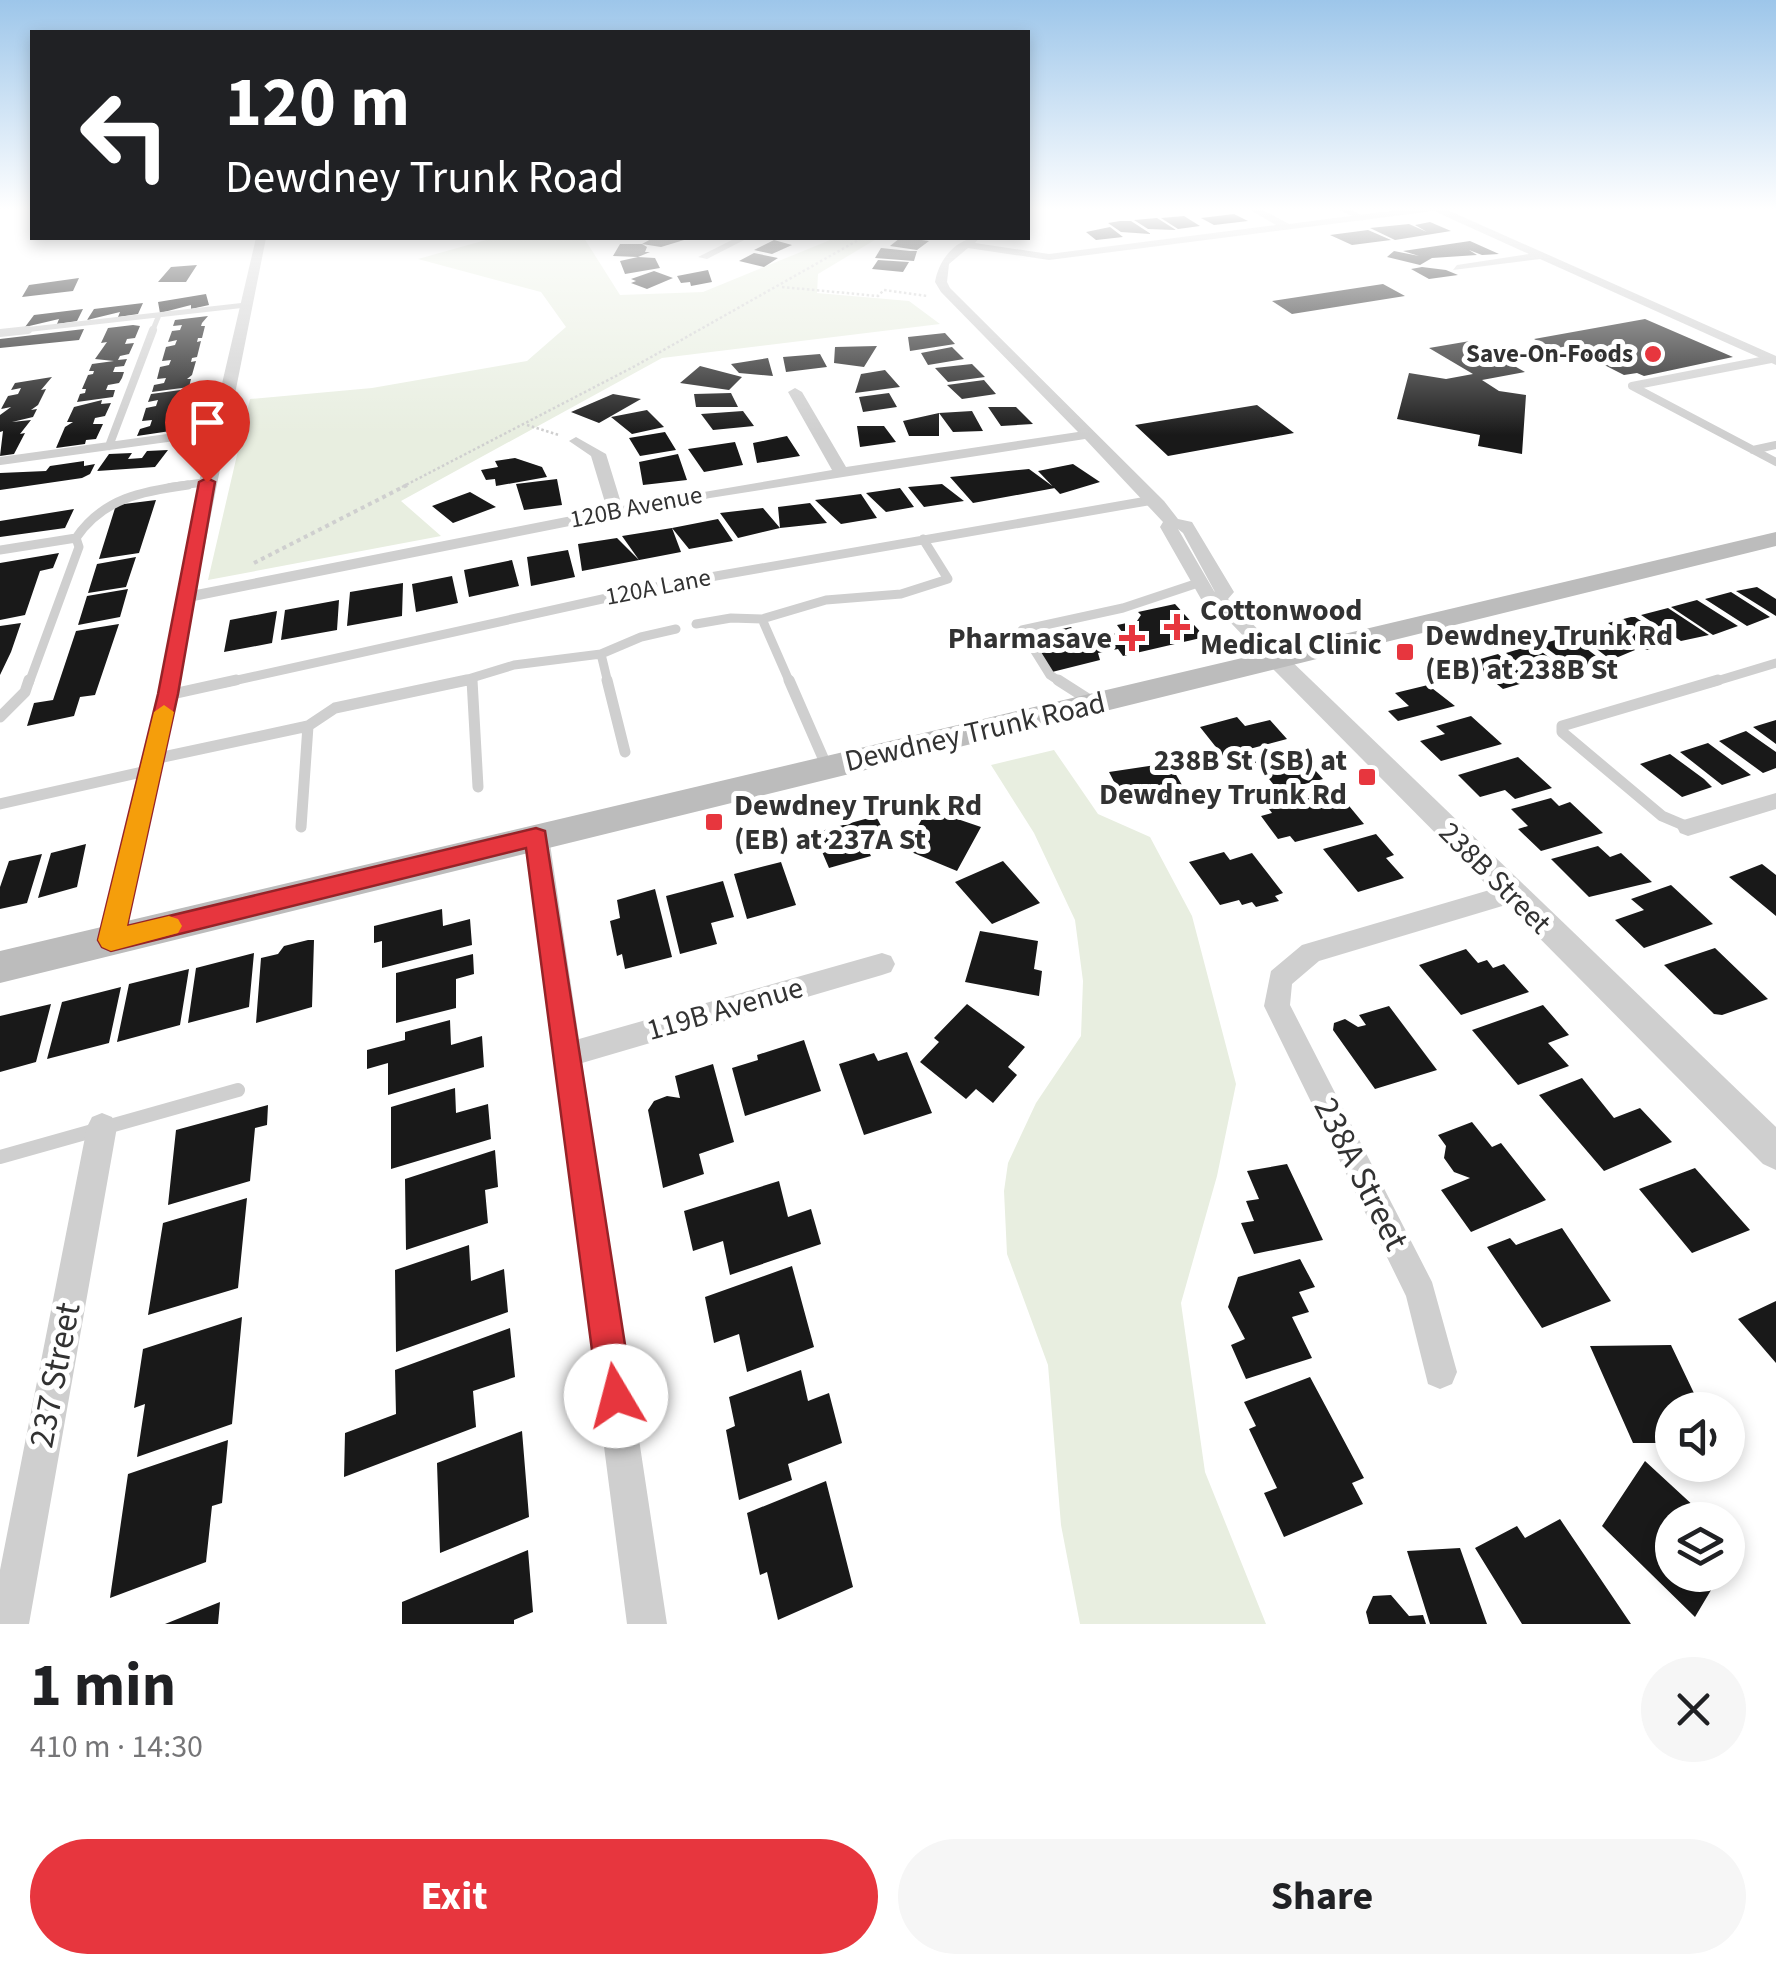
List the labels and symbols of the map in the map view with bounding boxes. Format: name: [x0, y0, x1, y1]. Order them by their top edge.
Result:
place label: Save-On-Foods: [1466, 336, 1633, 372]
marker: Save-On-Foods: [1642, 343, 1664, 365]
pin: [165, 380, 250, 483]
street label: 120B Avenue: [567, 477, 705, 537]
street label: 120A Lane: [602, 559, 714, 615]
place label: Cottonwood Medical Clinic: [1200, 589, 1382, 666]
marker: Cottonwood Medical Clinic: [1164, 614, 1190, 640]
place label: Dewdney Trunk Rd (EB) at 238B St: [1425, 614, 1673, 691]
place label: Pharmasave: [948, 617, 1112, 660]
marker: Pharmasave: [1121, 627, 1143, 649]
marker: Dewdney Trunk Rd (EB) at 238B St: [1394, 641, 1416, 663]
street label: Dewdney Trunk Road: [841, 681, 1109, 783]
place label: 238B St (SB) at Dewdney Trunk Rd: [1099, 739, 1348, 816]
marker: 238B St (SB) at Dewdney Trunk Rd: [1356, 766, 1378, 788]
place label: Dewdney Trunk Rd (EB) at 237A St: [734, 784, 982, 861]
marker: Dewdney Trunk Rd (EB) at 237A St: [703, 811, 725, 833]
street label: 238B Street: [1429, 812, 1561, 944]
street label: 119B Avenue: [642, 966, 808, 1052]
street label: 238A Street: [1301, 1089, 1421, 1259]
street label: 237 Street: [16, 1298, 94, 1452]
position arrow: [564, 1344, 668, 1448]

